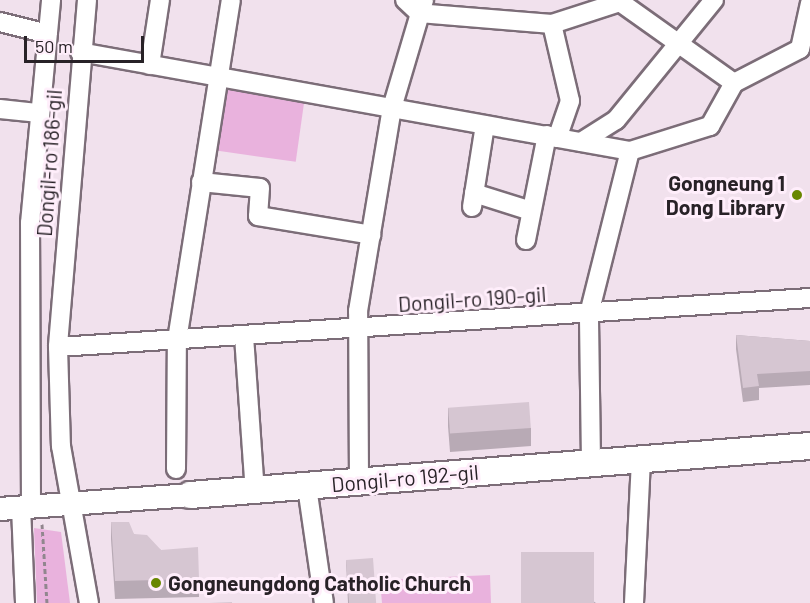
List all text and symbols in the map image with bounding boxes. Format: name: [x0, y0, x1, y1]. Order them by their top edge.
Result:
scale bar: [27, 24, 147, 62]
text: 50 m: [35, 35, 73, 57]
street label: Dongil-ro 186-gil: [31, 89, 67, 237]
place label: Gongneung 1 Dong Library: [666, 170, 785, 220]
marker: Gongneung 1 Dong Library: [790, 188, 804, 202]
street label: Dongil-ro 190-gil: [397, 281, 547, 317]
street label: Dongil-ro 192-gil: [330, 459, 480, 497]
place label: Gongneungdong Catholic Church: [168, 570, 471, 596]
marker: Gongneungdong Catholic Church: [149, 576, 163, 590]

